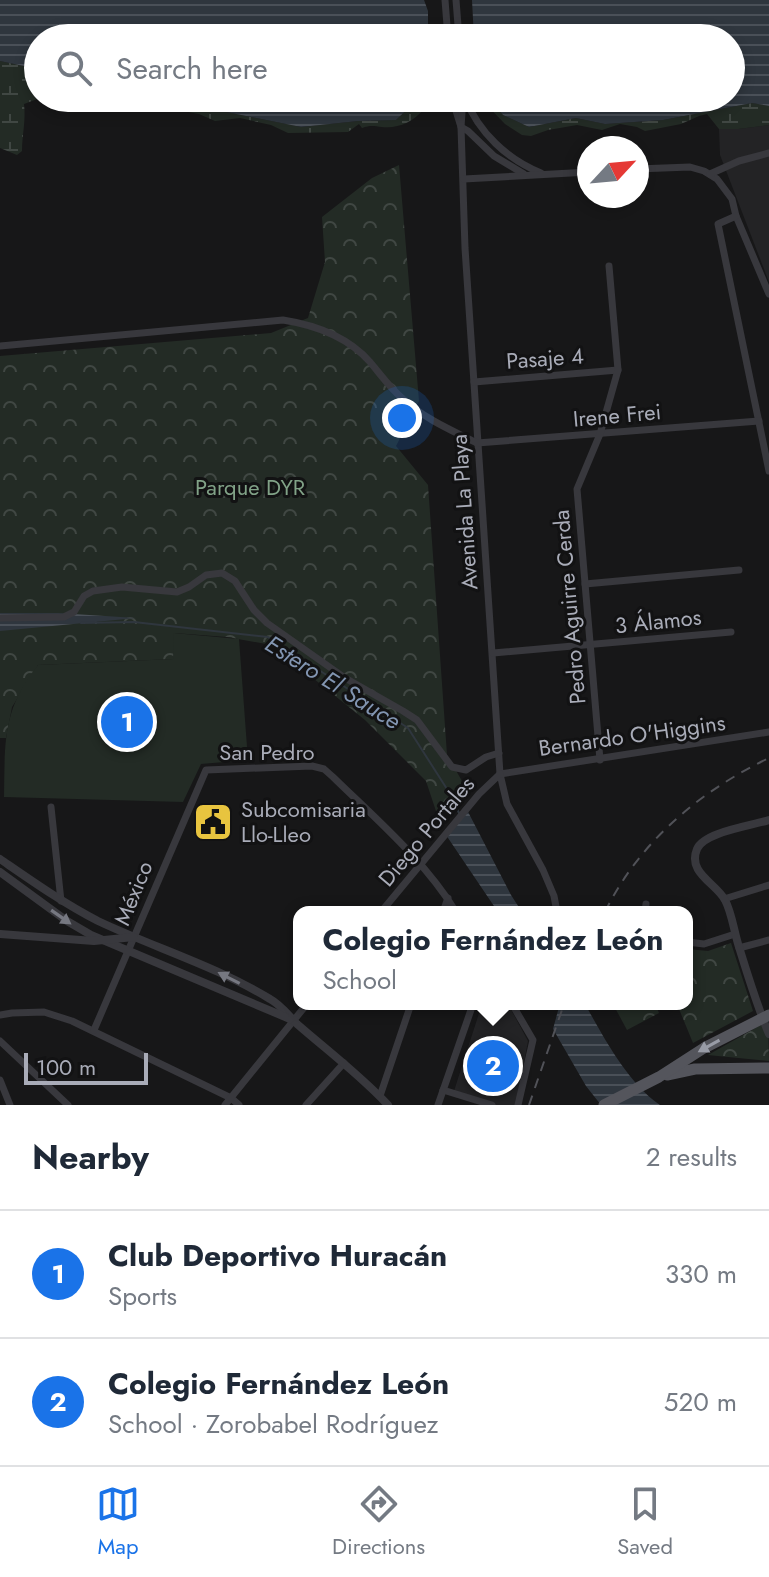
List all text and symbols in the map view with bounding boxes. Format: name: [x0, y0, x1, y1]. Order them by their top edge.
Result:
search box: [24, 24, 745, 112]
icon: search: [52, 46, 96, 90]
text: Search here: [116, 47, 268, 90]
north arrow: [577, 136, 649, 208]
street label: Pasaje 4: [505, 339, 585, 377]
street label: Irene Frei: [572, 395, 662, 435]
your location: [382, 398, 422, 438]
street label: Avenida La Playa: [443, 433, 485, 591]
park label: Parque DYR: [195, 471, 306, 503]
street label: Pedro Aguirre Cerda: [545, 508, 593, 706]
street label: 3 Álamos: [613, 601, 703, 641]
water label: Estero El Sauce: [258, 626, 408, 738]
pin: 1: [101, 692, 153, 752]
street label: Bernardo O'Higgins: [537, 706, 728, 764]
street label: San Pedro: [219, 736, 315, 768]
street label: Diego Portales: [370, 769, 482, 893]
place label: Subcomisaria Llo-Lleo: [241, 793, 366, 850]
public building icon: Subcomisaria Llo-Lleo: [192, 801, 234, 843]
street label: México: [106, 856, 160, 930]
popup: [293, 906, 693, 1010]
one-way arrow: [51, 909, 72, 924]
text: Colegio Fernández León: [322, 918, 664, 961]
text: School: [322, 961, 397, 999]
one-way arrow: [218, 971, 241, 985]
pin: 2: [467, 1036, 519, 1096]
one-way arrow: [698, 1038, 720, 1052]
scale bar: [24, 1049, 148, 1085]
text: 100 m: [36, 1051, 96, 1083]
text: Nearby: [32, 1133, 149, 1182]
text: 2 results: [646, 1138, 737, 1176]
text: Club Deportivo Huracán: [108, 1234, 447, 1277]
text: 1: [51, 1255, 65, 1293]
text: 330 m: [665, 1255, 737, 1293]
text: Sports: [108, 1277, 177, 1315]
text: Colegio Fernández León: [108, 1362, 449, 1405]
text: 2: [49, 1383, 67, 1421]
text: 520 m: [664, 1383, 737, 1421]
text: School · Zorobabel Rodríguez: [108, 1405, 438, 1443]
tab: Map: [96, 1482, 140, 1562]
tab: Directions: [332, 1482, 425, 1562]
tab: Saved: [617, 1482, 673, 1562]

